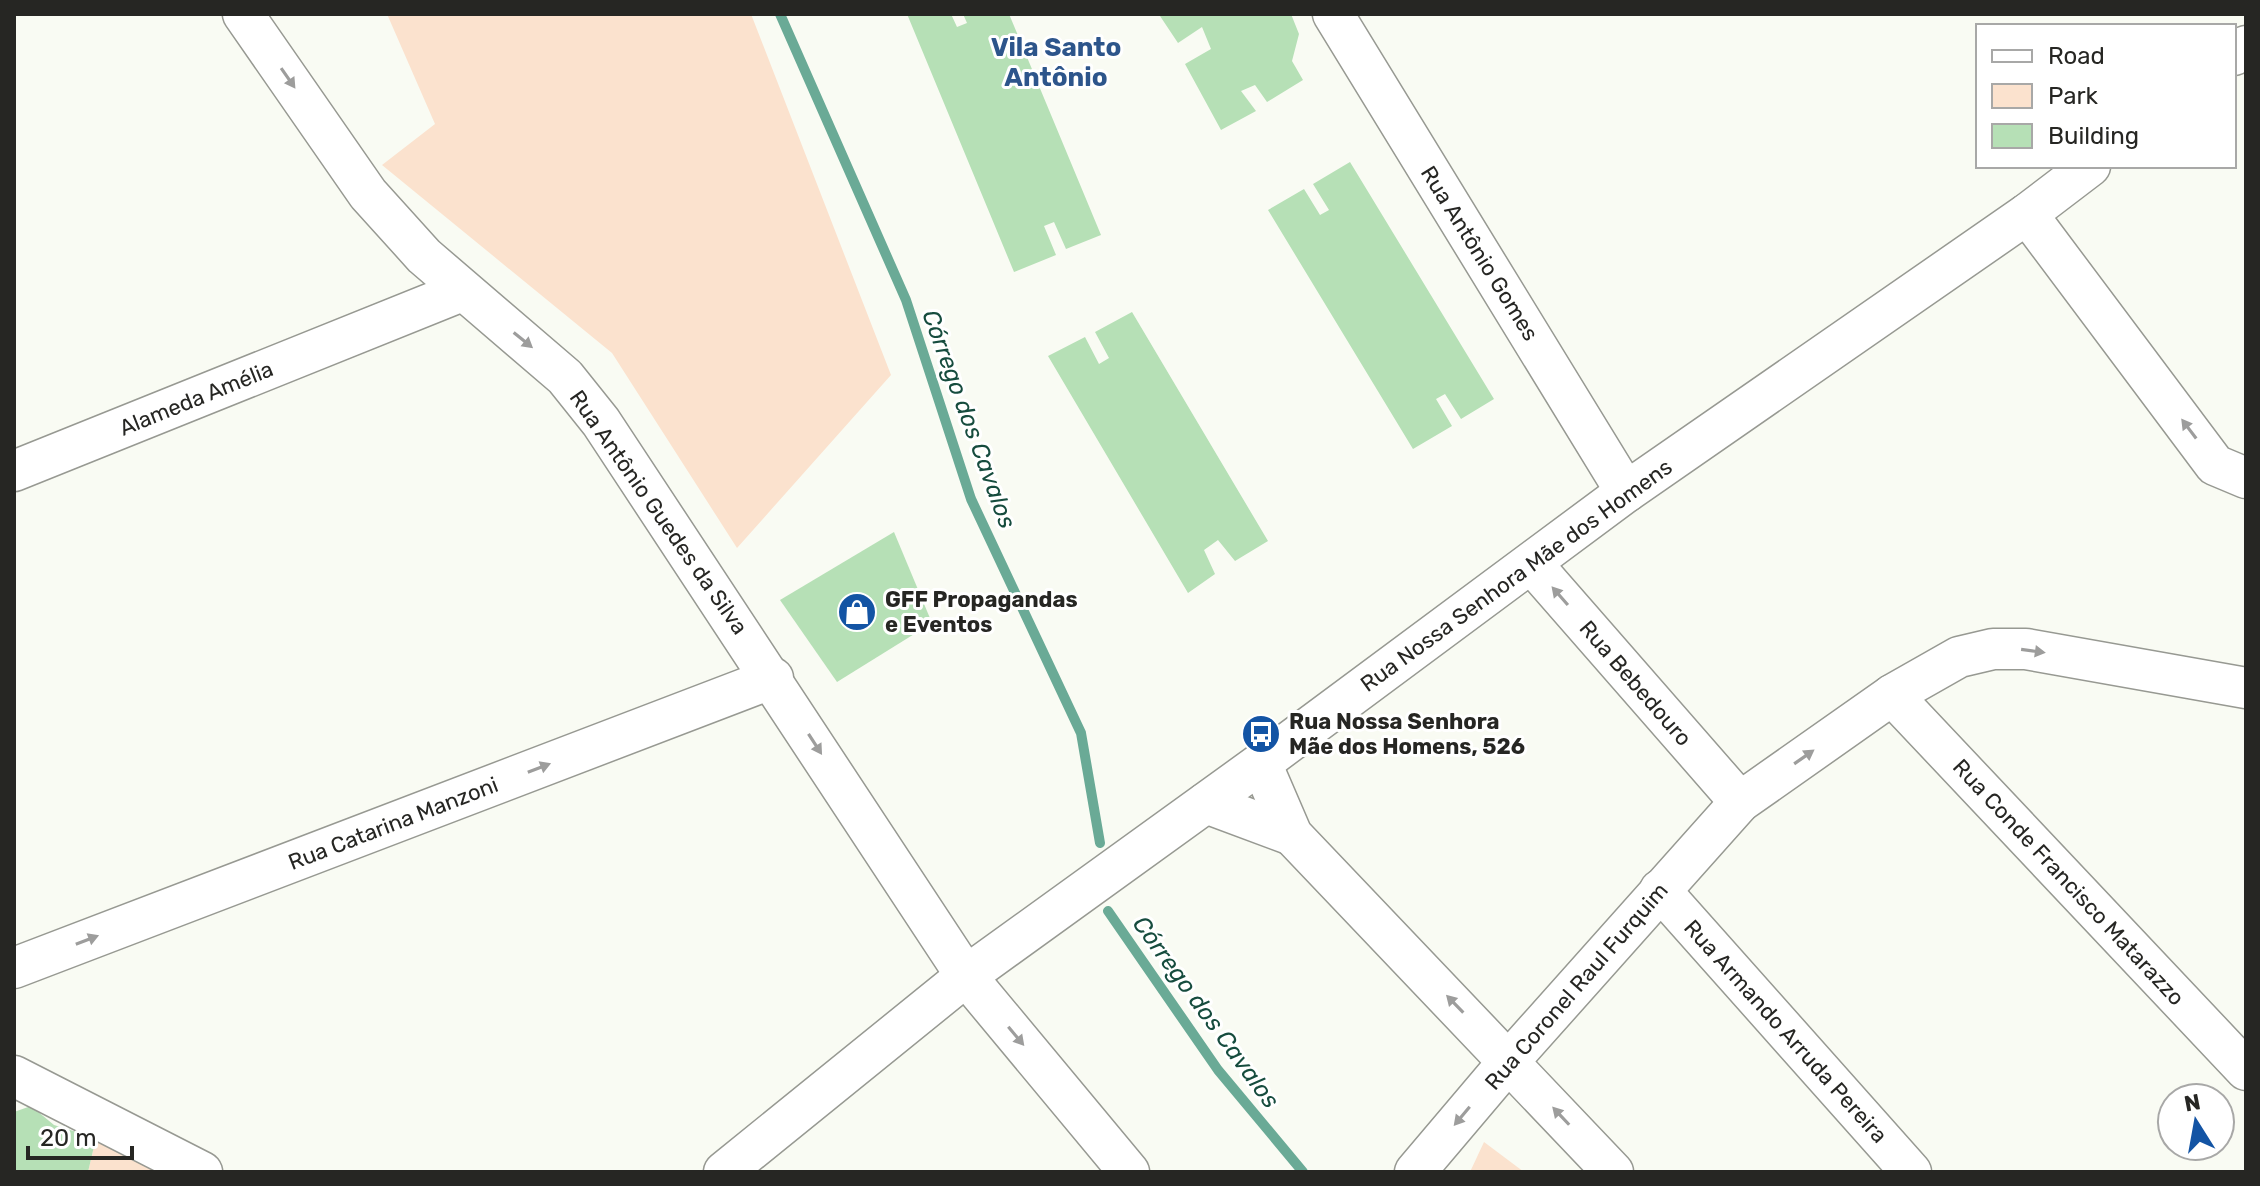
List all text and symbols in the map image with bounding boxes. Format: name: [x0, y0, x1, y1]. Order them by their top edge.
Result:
legend: [1976, 24, 2236, 168]
district label: Vila Santo Antônio: [991, 32, 1121, 93]
text: Road: [2048, 42, 2105, 70]
one-way arrow: [280, 68, 295, 89]
text: Park: [2048, 82, 2099, 110]
text: Building: [2048, 122, 2139, 150]
street label: Rua Antônio Gomes: [1415, 161, 1544, 346]
water label: Córrego dos Cavalos: [916, 306, 1022, 532]
one-way arrow: [513, 332, 533, 348]
street label: Alameda Amélia: [115, 355, 277, 442]
street label: Rua Antônio Guedes da Silva: [564, 385, 753, 640]
one-way arrow: [2181, 419, 2197, 440]
street label: Rua Nossa Senhora Mãe dos Homens: [1355, 453, 1677, 698]
place label: GFF Propagandas e Eventos: [885, 586, 1078, 638]
one-way arrow: [1552, 586, 1569, 606]
shop icon: GFF Propagandas e Eventos: [836, 591, 878, 633]
street label: Rua Bebedouro: [1574, 615, 1697, 752]
one-way arrow: [2021, 645, 2046, 658]
place label: Rua Nossa Senhora Mãe dos Homens, 526: [1289, 708, 1525, 760]
bus stop icon: Rua Nossa Senhora Mãe dos Homens, 526: [1240, 713, 1282, 755]
one-way arrow: [808, 733, 823, 754]
one-way arrow: [1793, 750, 1814, 765]
street label: Rua Conde Francisco Matarazzo: [1947, 754, 2190, 1011]
one-way arrow: [527, 761, 551, 774]
street label: Rua Catarina Manzoni: [284, 771, 502, 876]
street label: Rua Coronel Raul Furquim: [1479, 877, 1674, 1095]
water label: Córrego dos Cavalos: [1127, 910, 1285, 1114]
street label: Rua Armando Arruda Pereira: [1678, 914, 1893, 1149]
one-way arrow: [75, 933, 99, 946]
one-way arrow: [1446, 995, 1465, 1014]
one-way arrow: [1007, 1026, 1024, 1046]
north arrow: [2156, 1082, 2236, 1162]
text: N: [2182, 1088, 2203, 1118]
one-way arrow: [1454, 1106, 1471, 1126]
one-way arrow: [1552, 1107, 1570, 1126]
scale bar: [28, 1110, 132, 1160]
text: 20 m: [40, 1124, 97, 1152]

